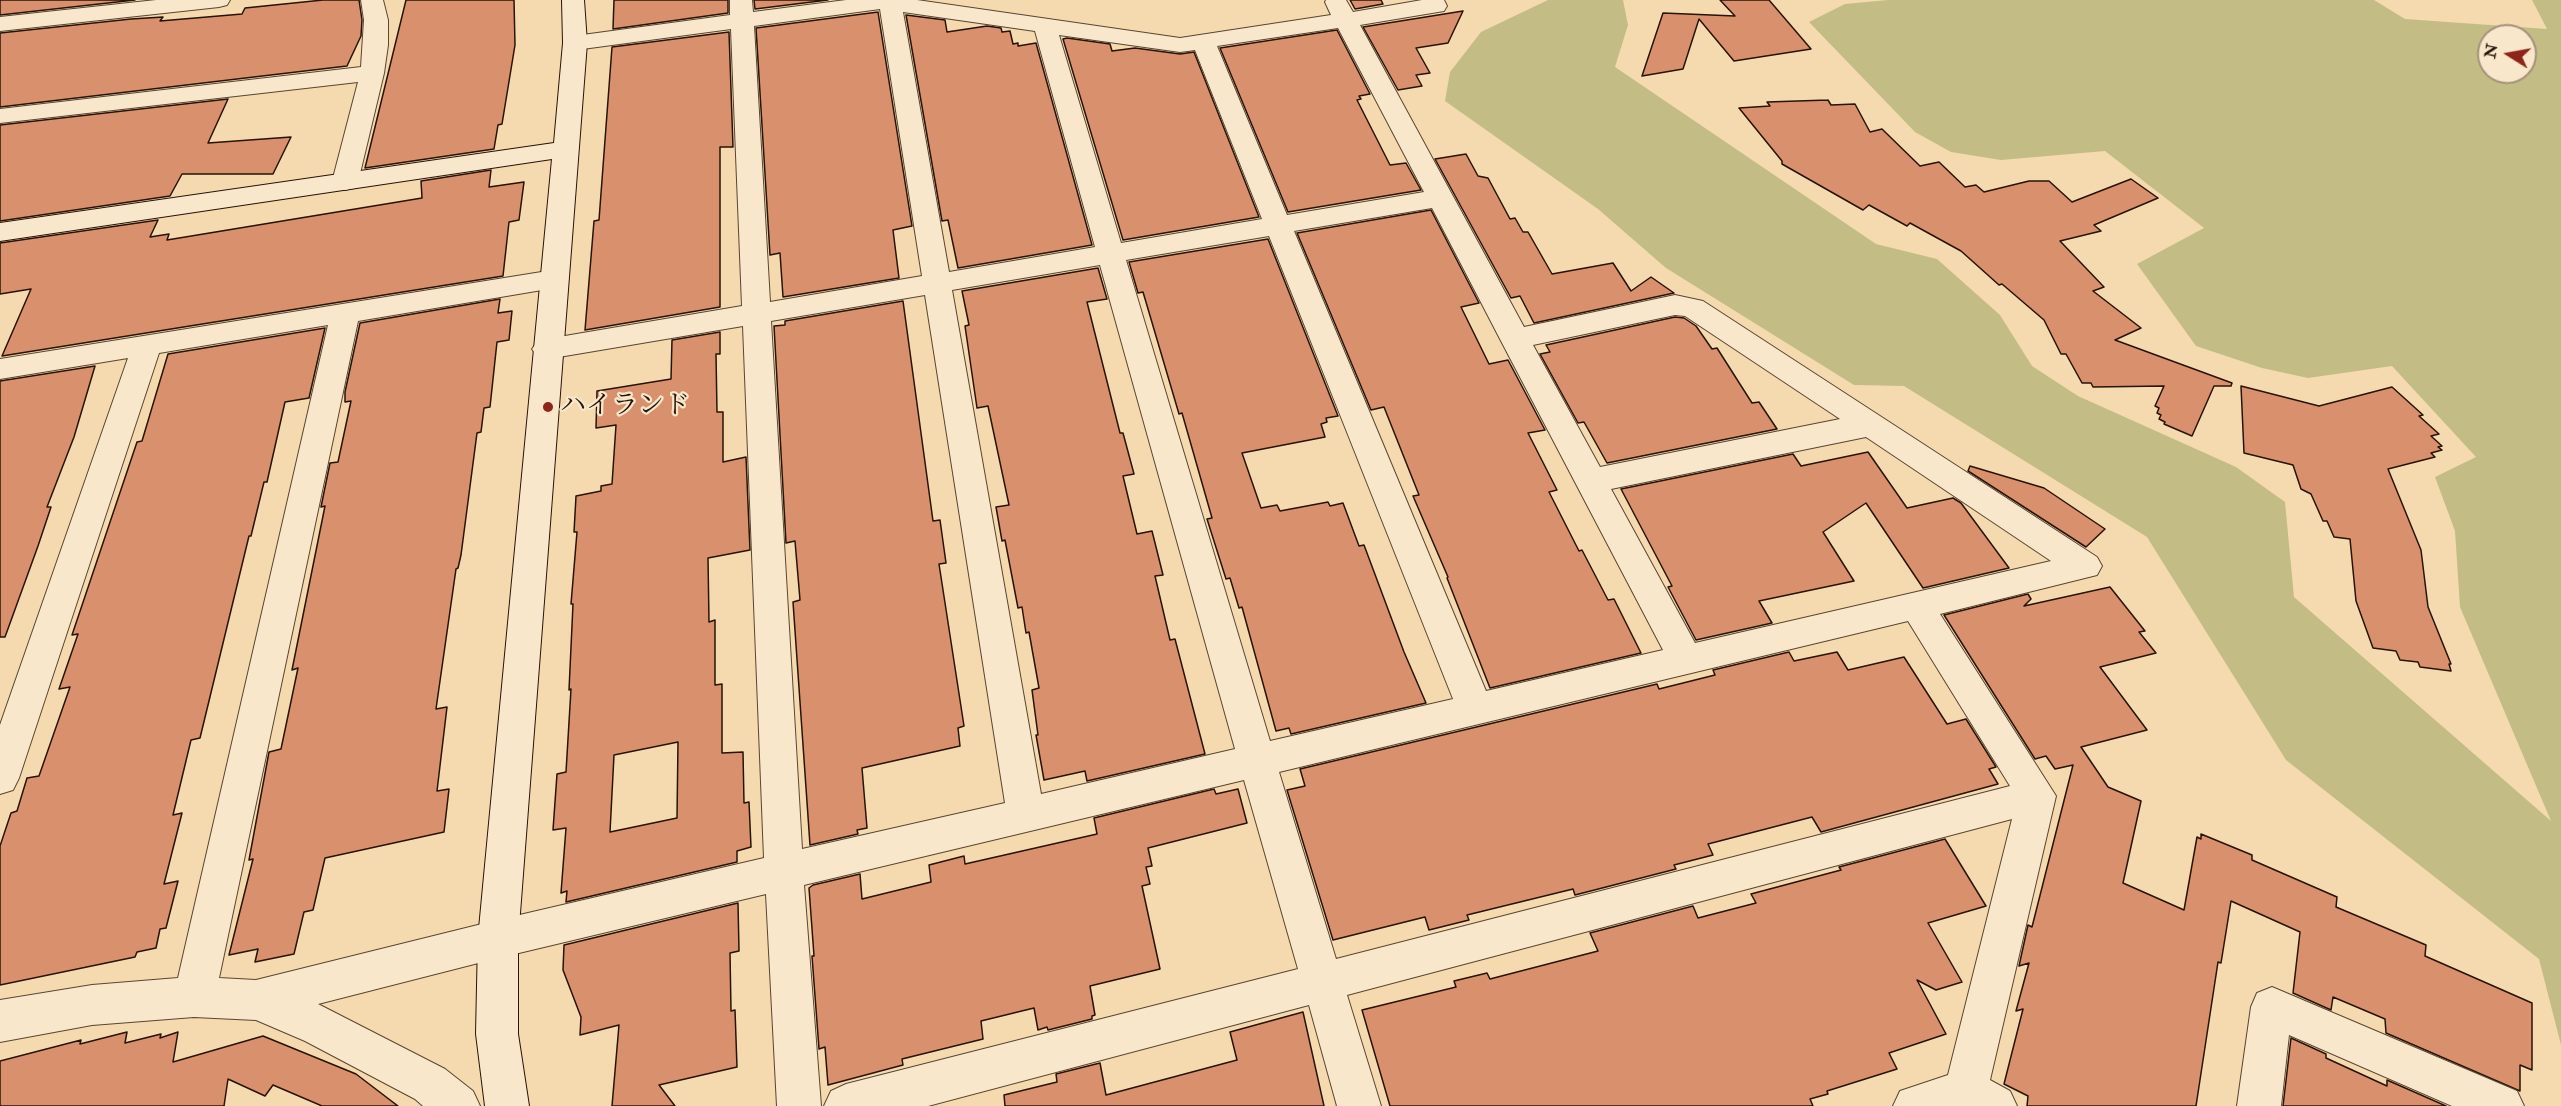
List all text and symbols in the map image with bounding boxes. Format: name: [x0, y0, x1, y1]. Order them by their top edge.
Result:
north arrow: [2477, 24, 2537, 84]
text: N: [2480, 42, 2502, 60]
place label: ハイランド: [560, 391, 690, 423]
marker: ハイランド: [541, 400, 555, 414]

